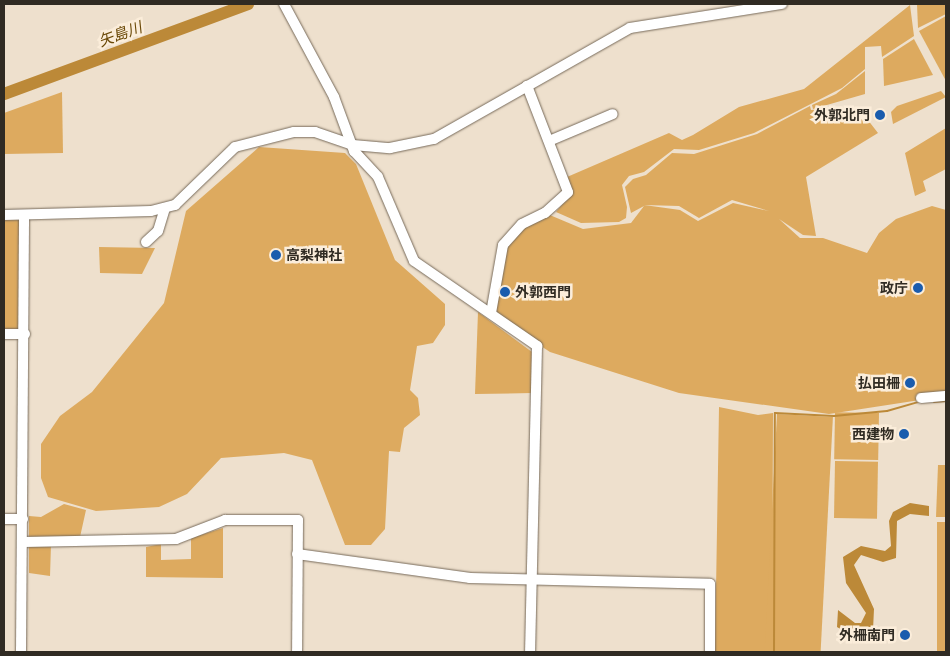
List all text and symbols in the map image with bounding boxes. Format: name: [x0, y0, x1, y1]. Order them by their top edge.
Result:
water label: 矢島川: [96, 18, 144, 50]
place label: 外郭北門: [814, 107, 870, 123]
marker: 外郭北門: [874, 109, 886, 121]
place label: 高梨神社: [286, 247, 342, 263]
marker: 高梨神社: [270, 249, 282, 261]
place label: 政庁: [880, 280, 908, 296]
marker: 政庁: [912, 282, 924, 294]
place label: 外郭西門: [515, 284, 571, 300]
marker: 外郭西門: [499, 286, 511, 298]
place label: 払田柵: [858, 375, 900, 391]
marker: 払田柵: [904, 377, 916, 389]
place label: 西建物: [852, 426, 894, 442]
marker: 西建物: [898, 428, 910, 440]
place label: 外柵南門: [839, 627, 895, 643]
marker: 外柵南門: [899, 629, 911, 641]

